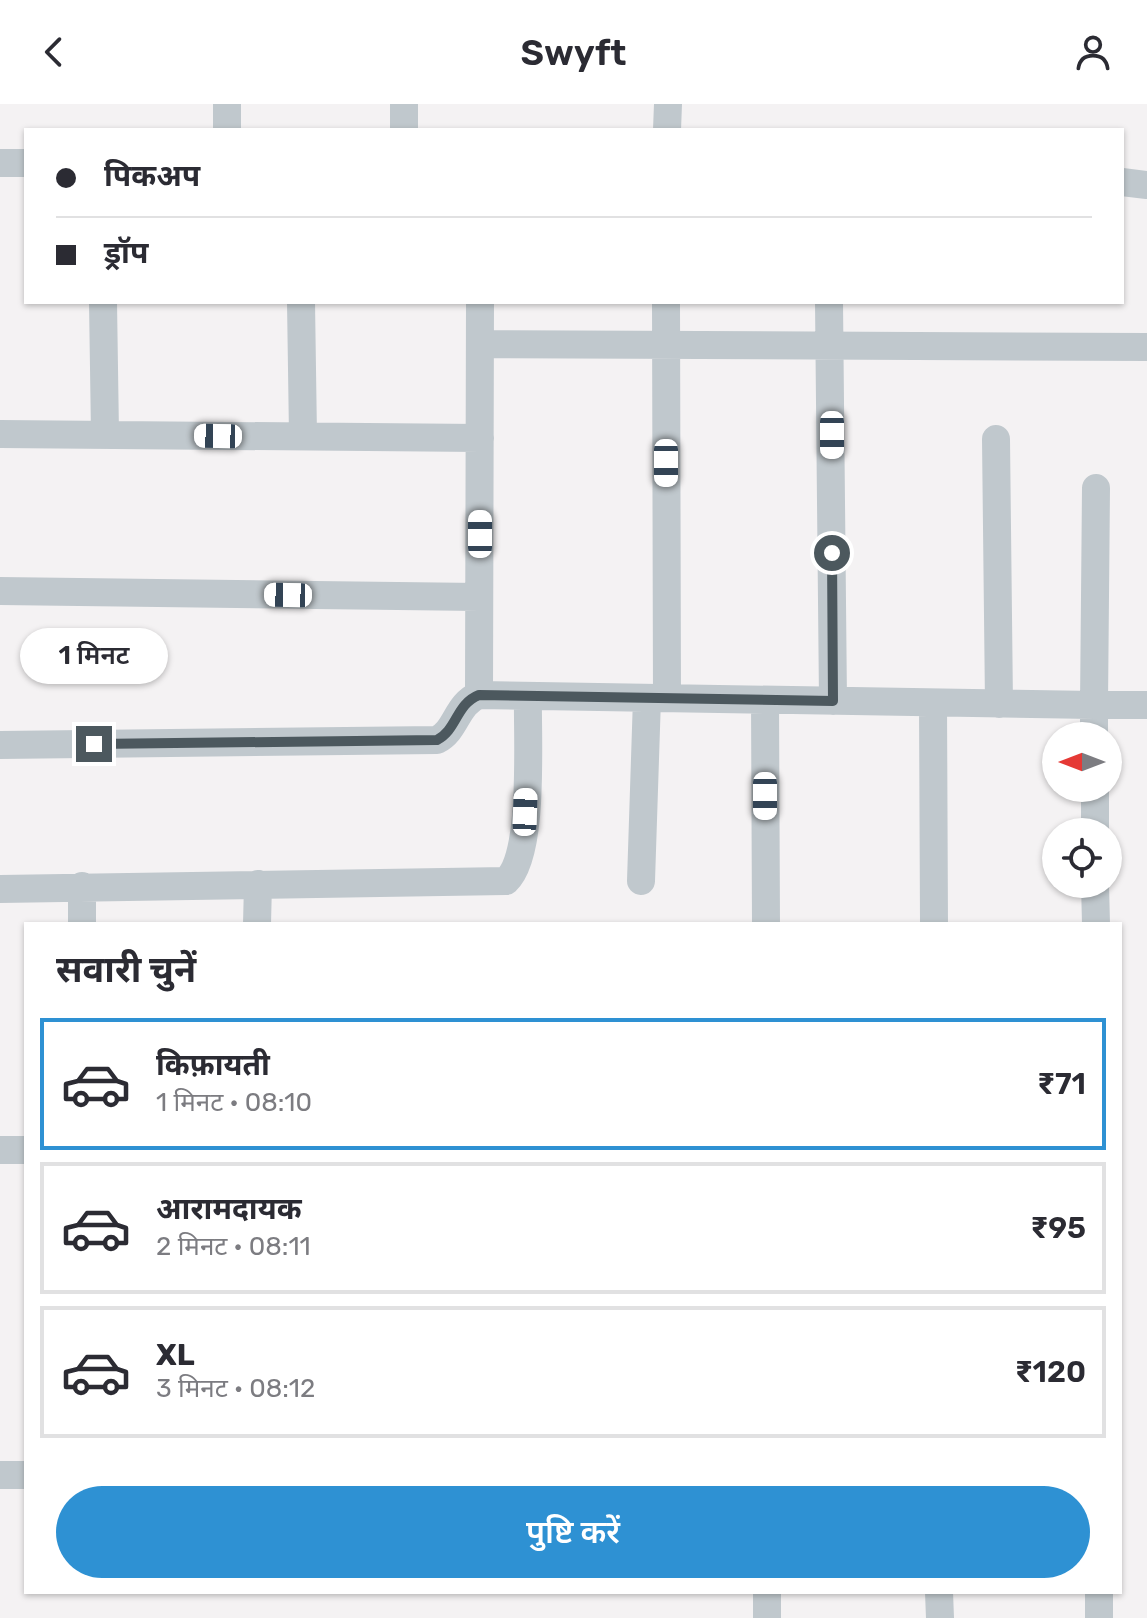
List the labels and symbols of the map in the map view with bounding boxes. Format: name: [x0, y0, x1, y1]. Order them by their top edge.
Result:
car: [820, 411, 844, 459]
car: [194, 424, 242, 448]
car: [654, 439, 678, 487]
car: [468, 510, 492, 558]
route start: [814, 535, 850, 571]
car: [264, 583, 312, 607]
callout: 1 मिनट: [20, 628, 168, 684]
north arrow: [1042, 722, 1122, 802]
route end: [76, 726, 112, 762]
car: [753, 772, 777, 820]
car: [512, 788, 538, 836]

